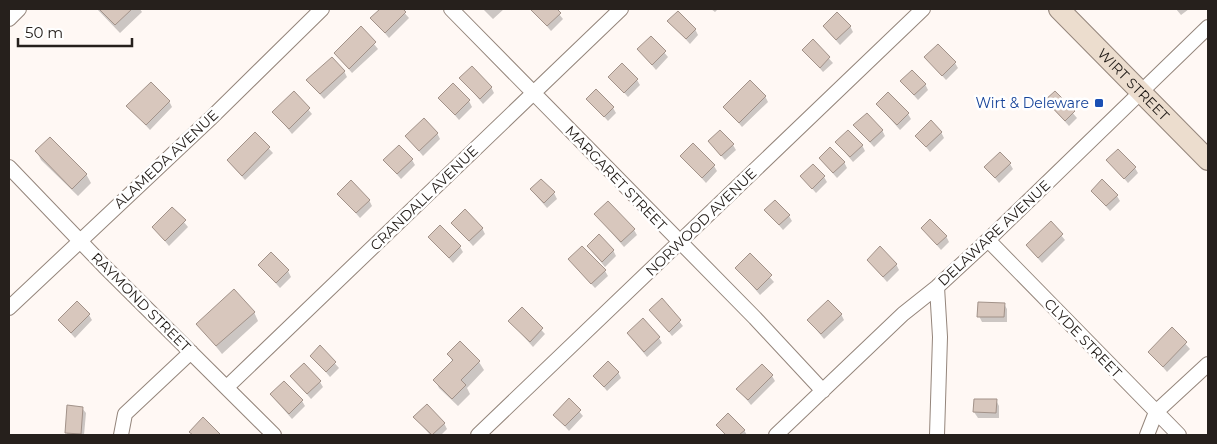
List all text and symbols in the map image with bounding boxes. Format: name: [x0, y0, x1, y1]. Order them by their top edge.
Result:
scale bar: [18, 15, 131, 47]
text: 50 m: [25, 23, 63, 42]
street label: WIRT STREET: [1094, 44, 1173, 124]
place label: Wirt & Deleware: [975, 94, 1089, 112]
marker: Wirt & Deleware: [1093, 97, 1105, 109]
street label: ALAMEDA AVENUE: [110, 106, 222, 212]
street label: MARGARET STREET: [561, 122, 671, 234]
street label: CRANDALL AVENUE: [366, 142, 482, 254]
street label: NORWOOD AVENUE: [642, 164, 760, 280]
street label: DELAWARE AVENUE: [934, 176, 1054, 290]
street label: RAYMOND STREET: [88, 249, 194, 355]
street label: CLYDE STREET: [1040, 294, 1126, 382]

